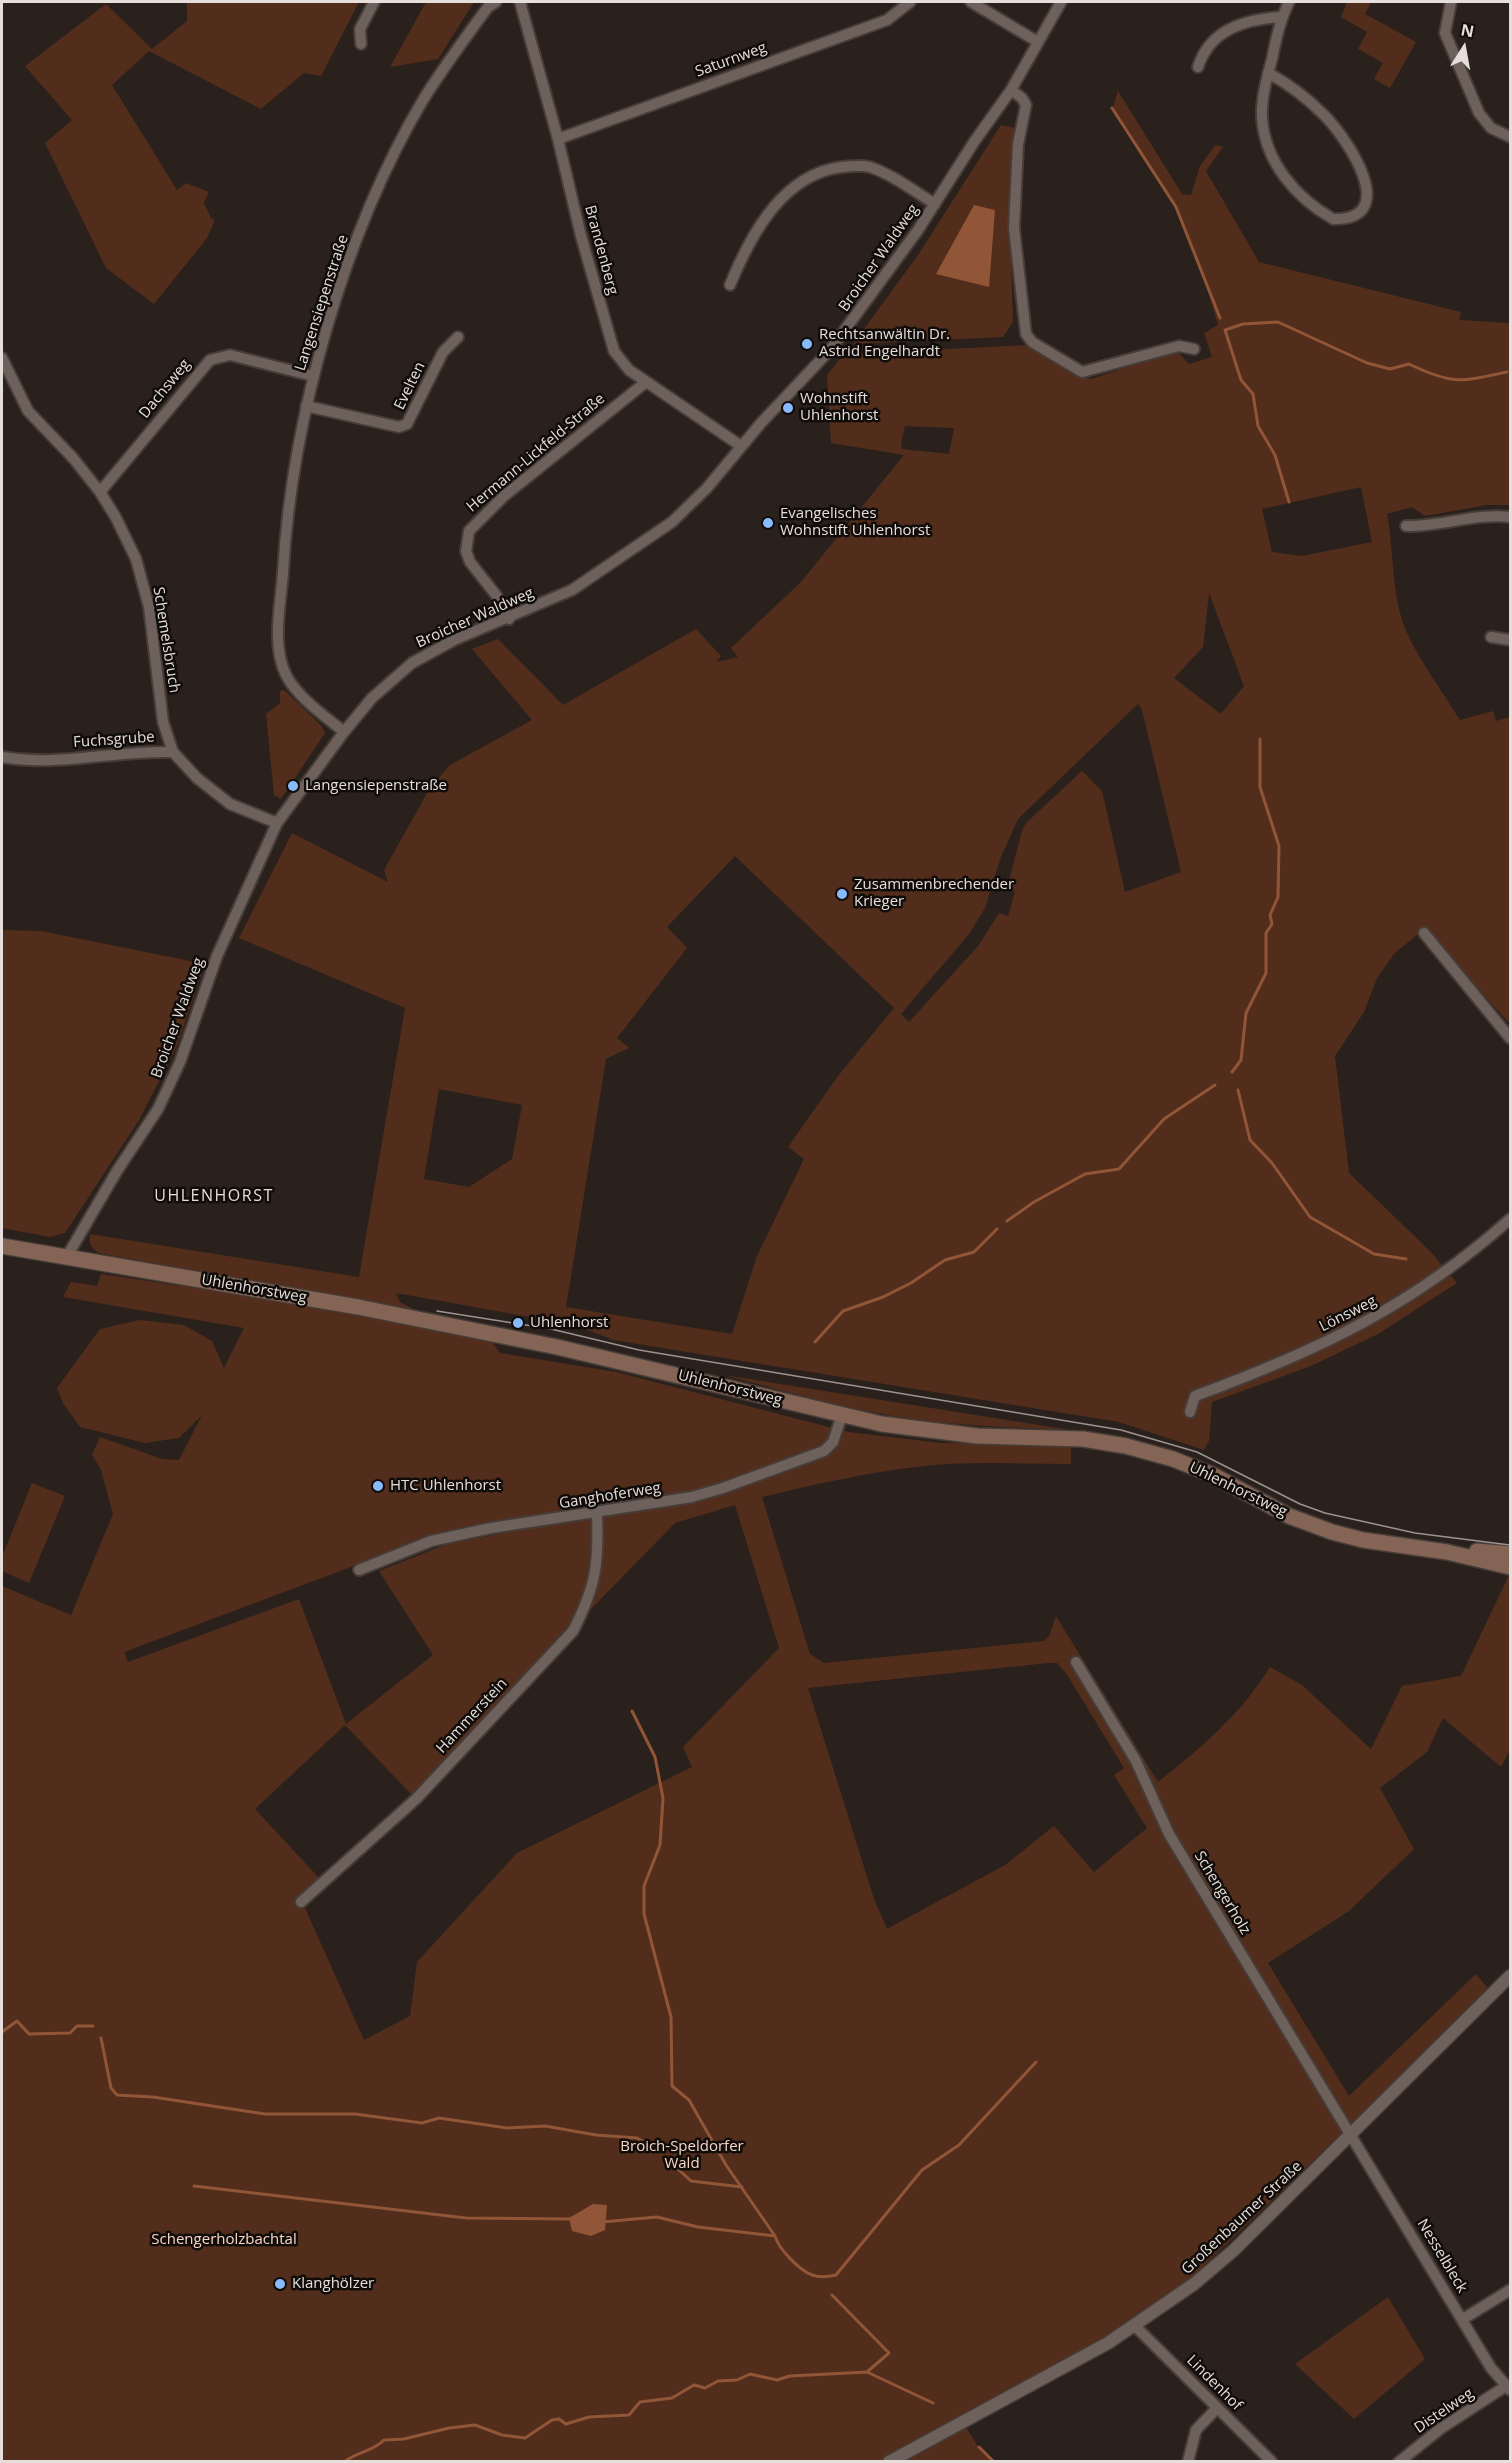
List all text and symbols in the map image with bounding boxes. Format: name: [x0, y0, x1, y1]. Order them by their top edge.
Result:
north arrow: [1434, 18, 1494, 78]
text: N: [1459, 18, 1476, 42]
street label: Saturnweg: [693, 39, 769, 81]
street label: Broicher Waldweg: [835, 201, 923, 315]
street label: Brandenberg: [580, 203, 622, 297]
street label: Langensiepenstraße: [291, 233, 353, 373]
place label: Rechtsanwältin Dr. Astrid Engelhardt: [819, 326, 950, 361]
marker: Rechtsanwältin Dr. Astrid Engelhardt: [800, 337, 814, 351]
street label: Dachsweg: [136, 356, 194, 422]
street label: Evelten: [391, 359, 429, 413]
street label: Hermann-Lickfeld-Straße: [463, 390, 609, 516]
place label: Wohnstift Uhlenhorst: [800, 390, 878, 425]
marker: Wohnstift Uhlenhorst: [781, 401, 795, 415]
place label: Evangelisches Wohnstift Uhlenhorst: [780, 505, 930, 540]
marker: Evangelisches Wohnstift Uhlenhorst: [761, 516, 775, 530]
street label: Broicher Waldweg: [413, 584, 537, 652]
street label: Schemelsbruch: [149, 586, 183, 694]
street label: Fuchsgrube: [73, 728, 155, 752]
place label: Langensiepenstraße: [305, 777, 447, 795]
marker: Langensiepenstraße: [286, 779, 300, 793]
place label: Zusammenbrechender Krieger: [854, 876, 1014, 911]
marker: Zusammenbrechender Krieger: [835, 887, 849, 901]
street label: Broicher Waldweg: [148, 955, 208, 1081]
district label: UHLENHORST: [154, 1186, 274, 1206]
street label: Uhlenhorstweg: [200, 1271, 308, 1307]
street label: Lönsweg: [1317, 1292, 1379, 1336]
place label: Uhlenhorst: [530, 1314, 608, 1332]
marker: Uhlenhorst: [511, 1316, 525, 1330]
street label: Uhlenhorstweg: [676, 1366, 784, 1410]
street label: Uhlenhorstweg: [1186, 1459, 1290, 1521]
place label: HTC Uhlenhorst: [390, 1477, 501, 1495]
marker: HTC Uhlenhorst: [371, 1479, 385, 1493]
street label: Ganghoferweg: [558, 1479, 662, 1513]
street label: Hammerstein: [433, 1675, 511, 1757]
street label: Schengerholz: [1190, 1848, 1254, 1938]
park label: Broich-Speldorfer Wald: [620, 2138, 744, 2173]
street label: Großenbaumer Straße: [1178, 2158, 1306, 2278]
street label: Nesselbleck: [1413, 2216, 1471, 2296]
park label: Schengerholzbachtal: [151, 2231, 297, 2249]
place label: Klanghölzer: [292, 2275, 374, 2293]
marker: Klanghölzer: [273, 2277, 287, 2291]
street label: Lindenhof: [1183, 2352, 1245, 2414]
street label: Distelweg: [1411, 2385, 1477, 2437]

